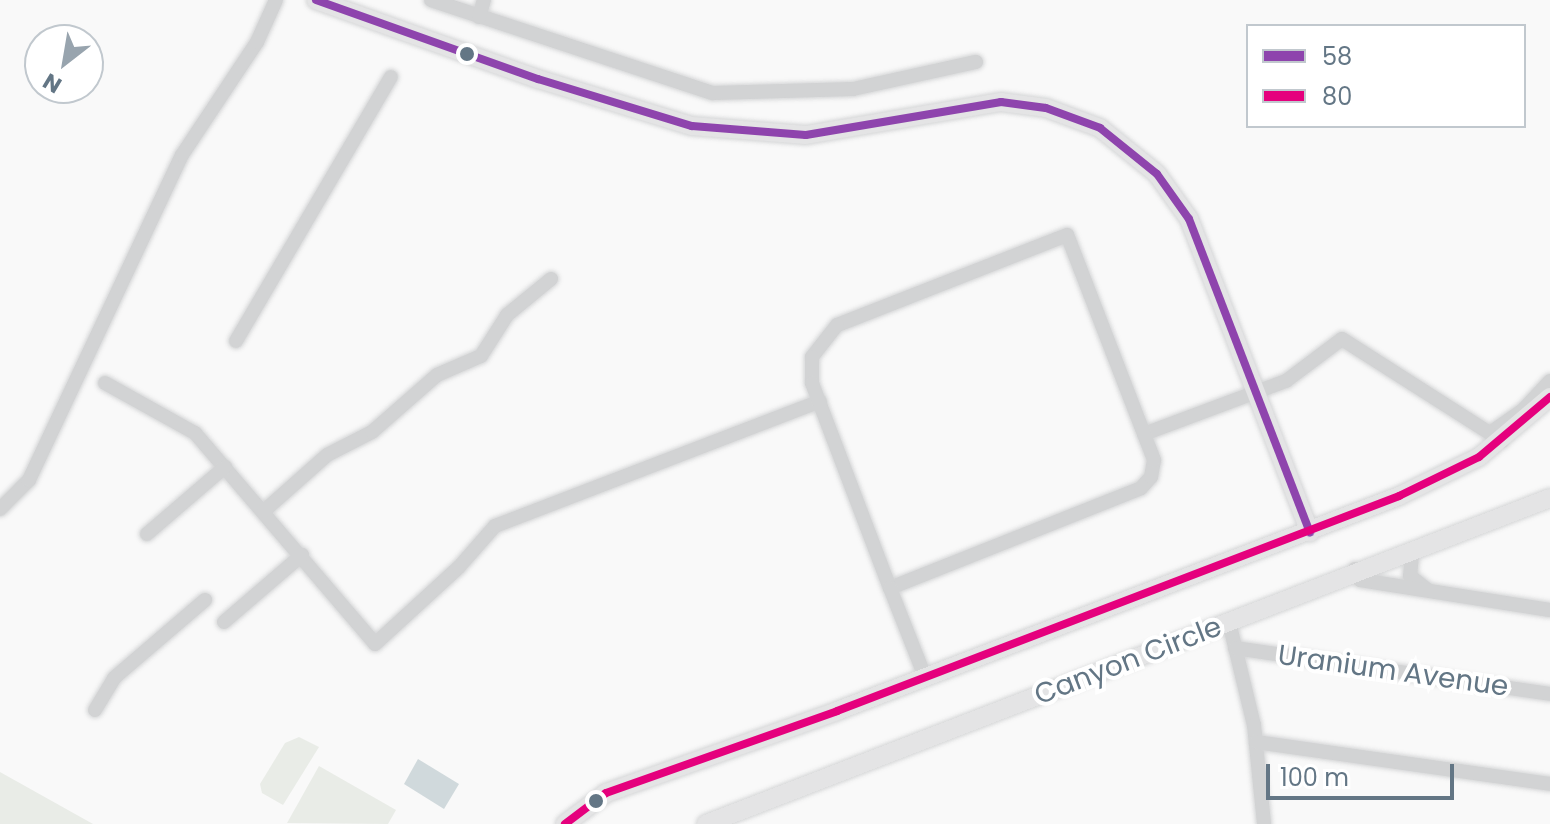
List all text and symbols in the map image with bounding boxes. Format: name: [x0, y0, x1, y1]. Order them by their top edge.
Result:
north arrow: [24, 24, 104, 104]
legend: [1246, 24, 1526, 128]
text: 58: [1322, 40, 1352, 73]
unlabelled marker: [459, 46, 475, 62]
text: N: [37, 66, 67, 101]
text: 80: [1322, 80, 1352, 113]
street label: Canyon Circle: [1030, 610, 1226, 712]
street label: Uranium Avenue: [1276, 638, 1510, 704]
scale bar: [1270, 748, 1458, 798]
text: 100 m: [1280, 761, 1349, 794]
unlabelled marker: [588, 793, 604, 809]

